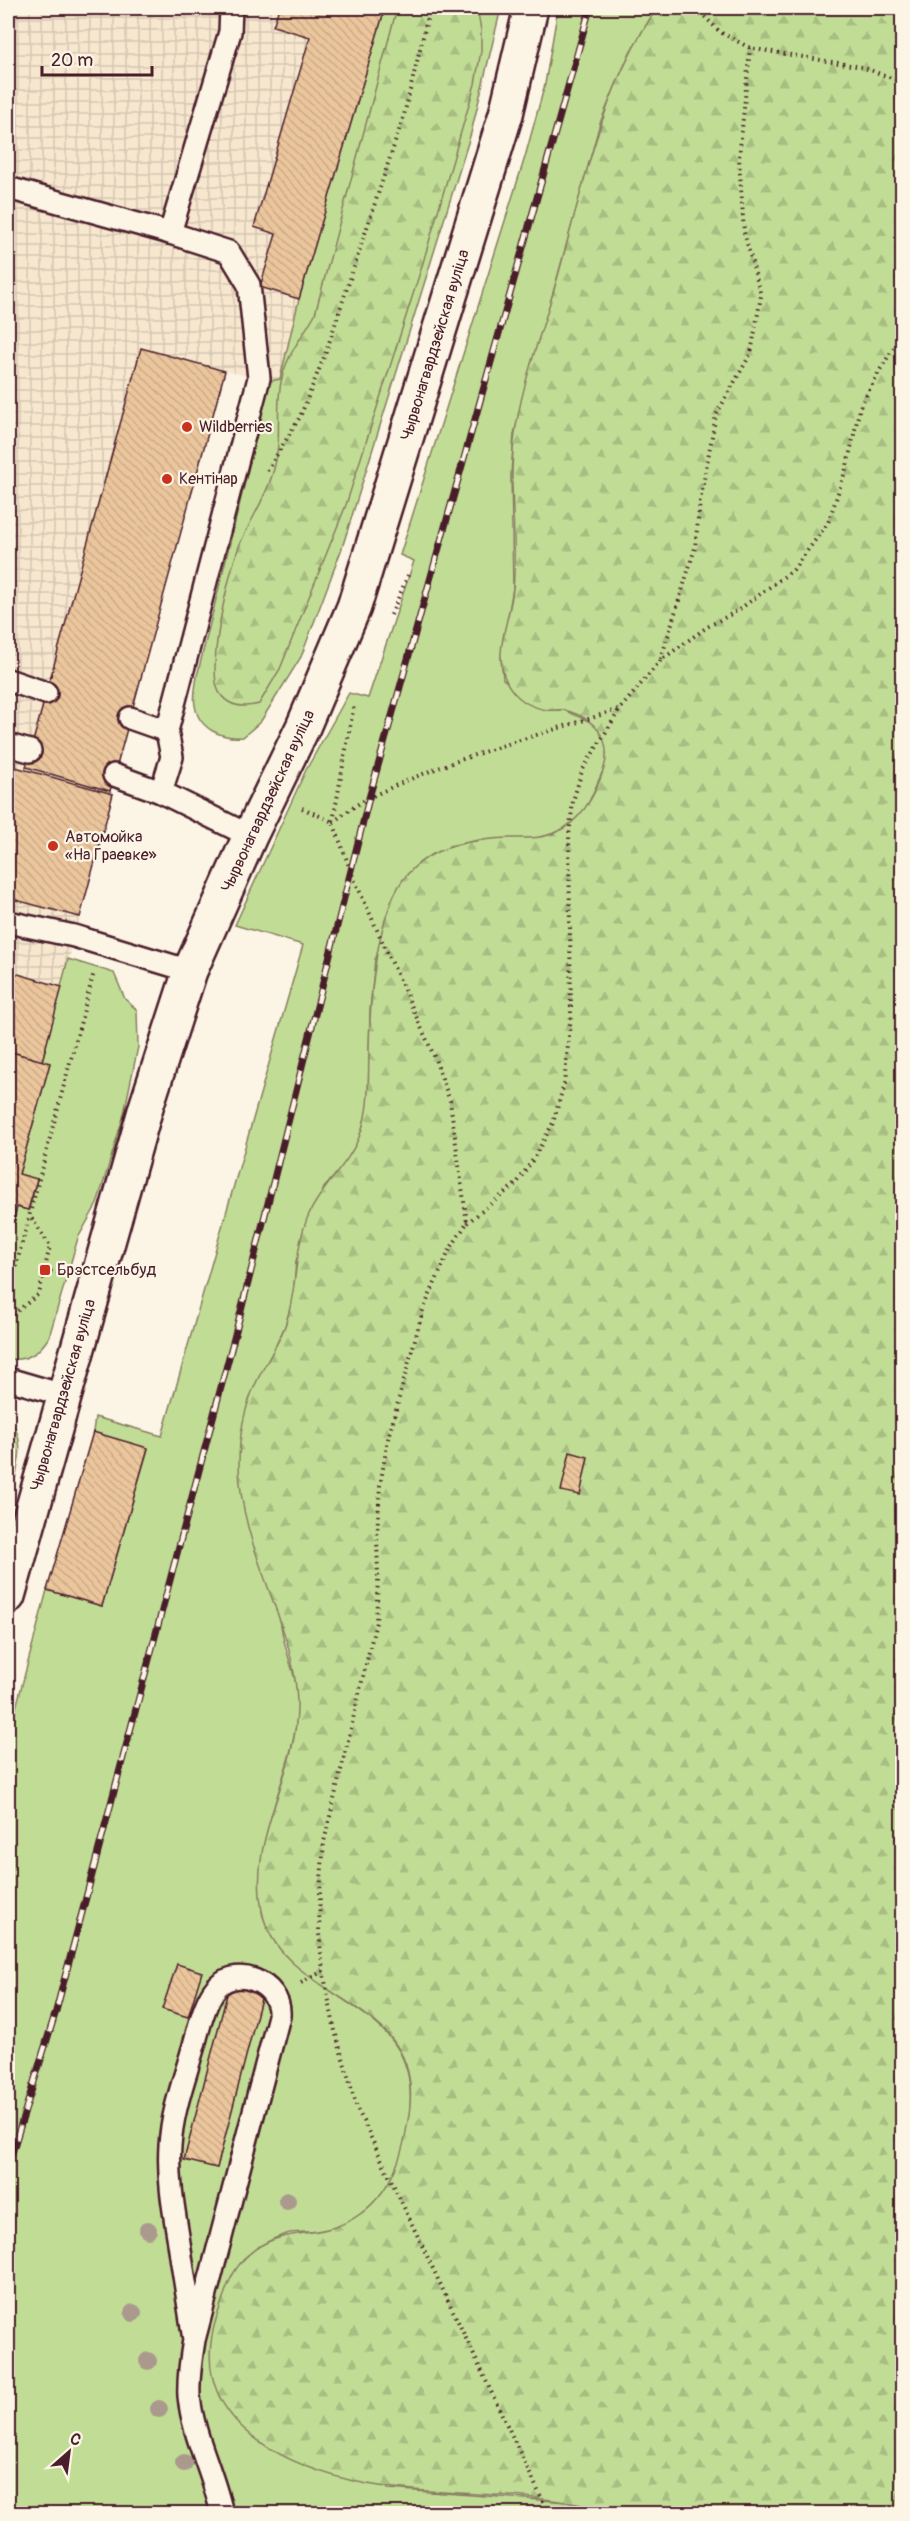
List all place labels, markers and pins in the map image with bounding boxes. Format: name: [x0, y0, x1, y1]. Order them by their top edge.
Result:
place label: Wildberries: [199, 417, 272, 437]
marker: Wildberries: [180, 420, 194, 434]
place label: Кентінар: [179, 469, 238, 489]
marker: Кентінар: [160, 472, 174, 486]
place label: Автомойка «На Граевке»: [65, 827, 157, 865]
marker: Автомойка «На Граевке»: [46, 839, 60, 853]
place label: Брэстсельбуд: [57, 1260, 156, 1280]
marker: Брэстсельбуд: [38, 1263, 52, 1277]

